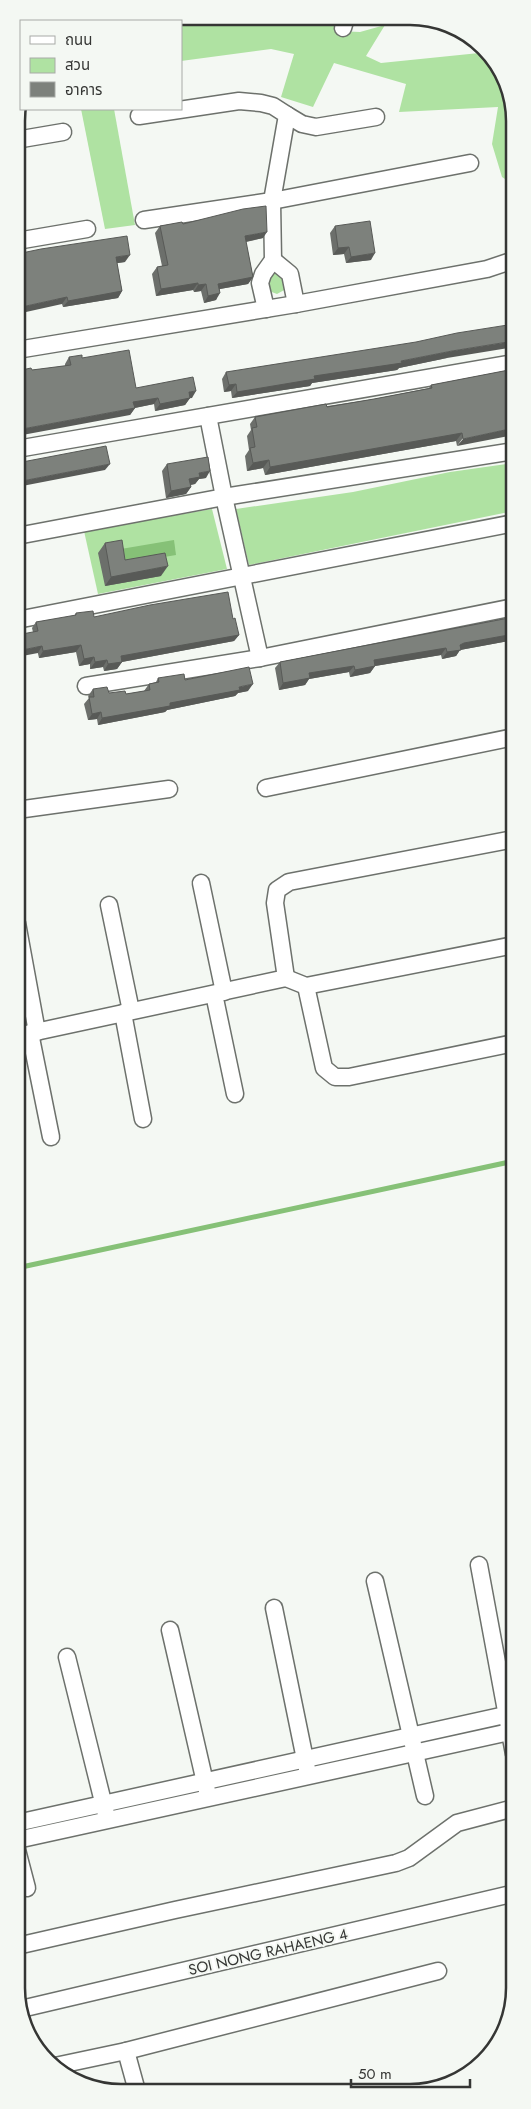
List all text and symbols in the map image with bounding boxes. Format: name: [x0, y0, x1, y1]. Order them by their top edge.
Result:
legend: [20, 20, 182, 110]
text: ถนน: [65, 29, 92, 51]
text: สวน: [65, 54, 90, 76]
text: อาคาร: [65, 79, 102, 101]
street label: SOI NONG RAHAENG 4: [186, 1923, 350, 1981]
scale bar: [351, 2056, 470, 2088]
text: 50 m: [358, 2063, 392, 2085]

